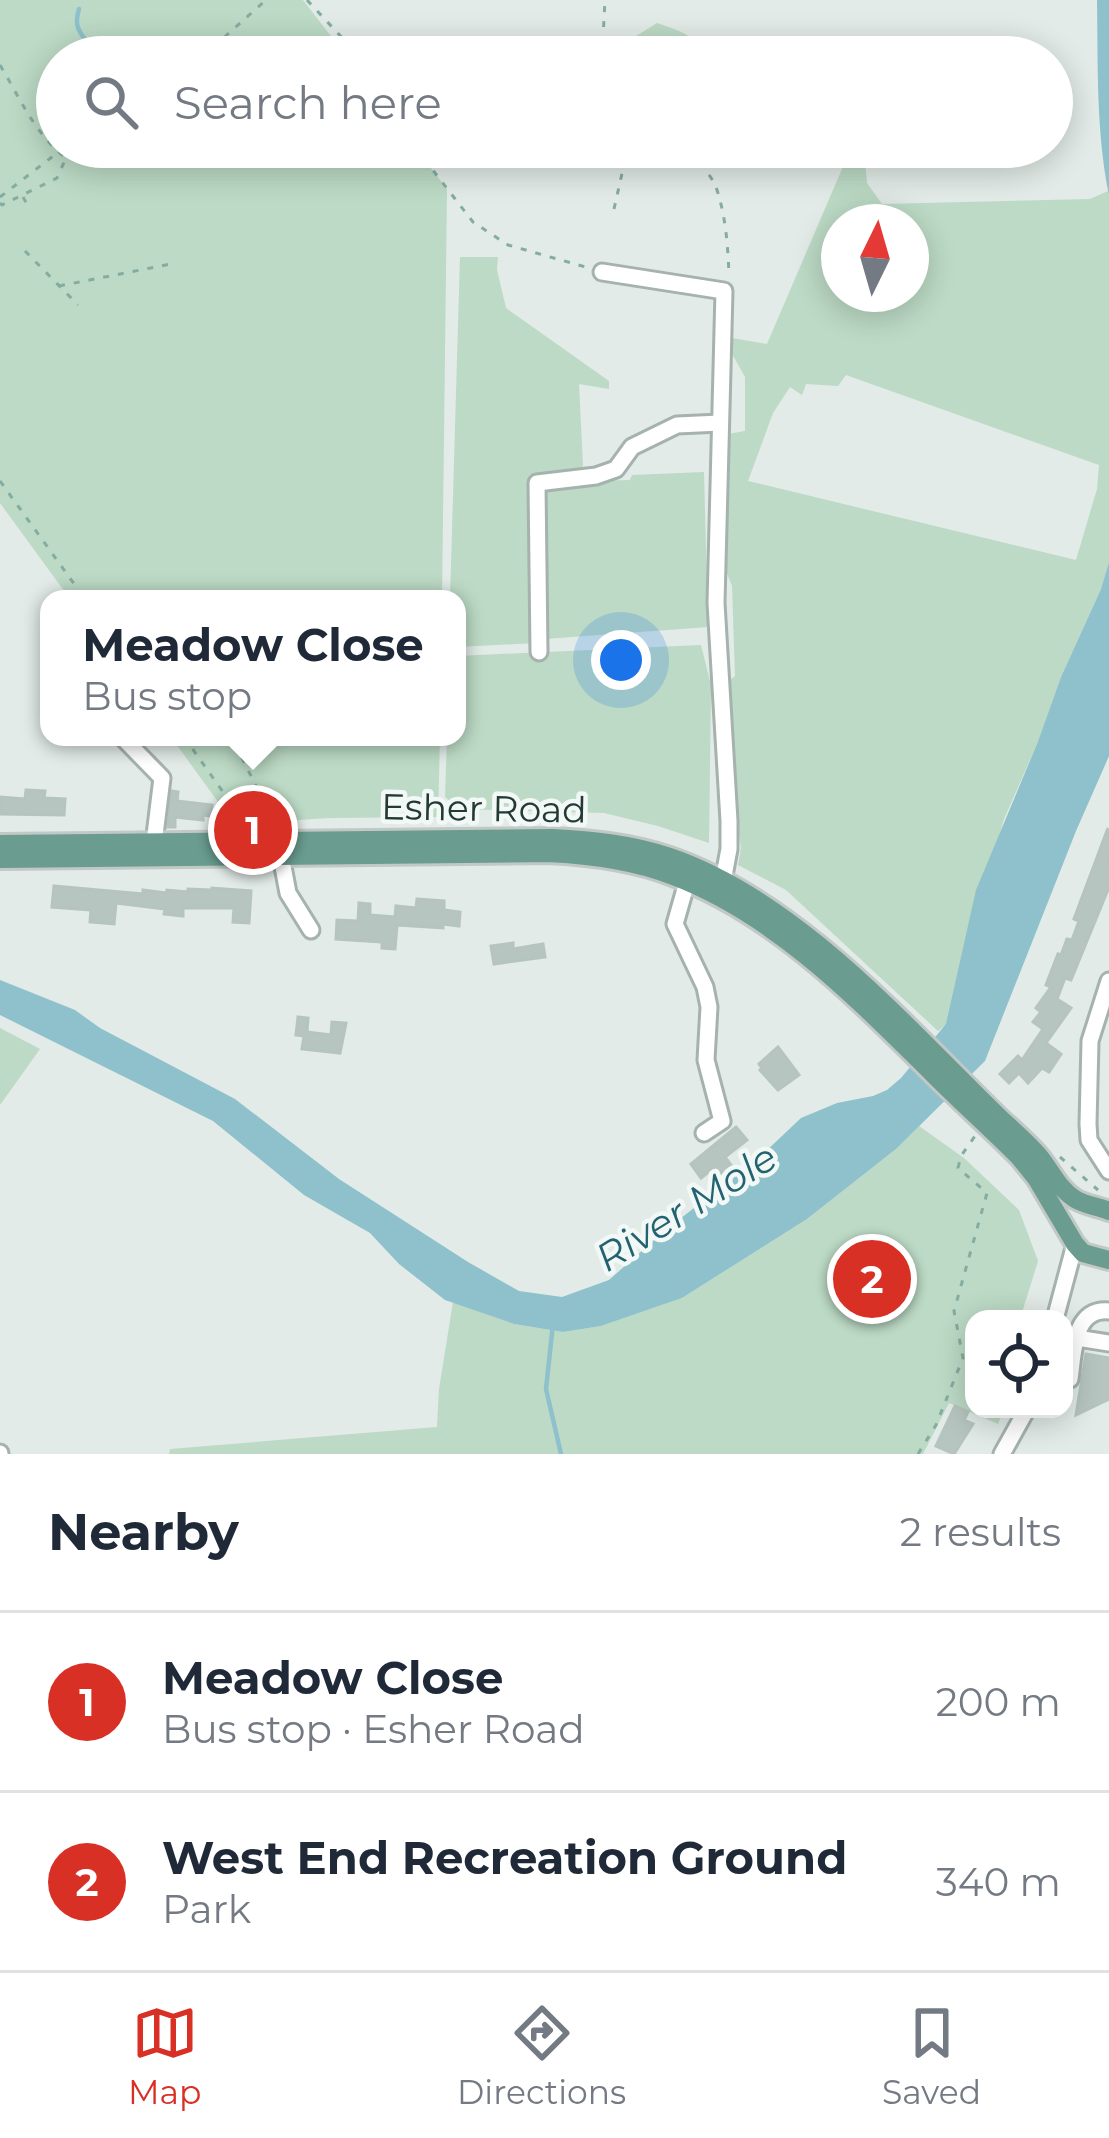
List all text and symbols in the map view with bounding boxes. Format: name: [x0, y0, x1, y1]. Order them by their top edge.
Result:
search box: [36, 36, 1073, 168]
icon: search: [78, 69, 144, 135]
text: Search here: [174, 75, 442, 130]
north arrow: [821, 204, 929, 312]
popup: [40, 590, 466, 746]
text: Meadow Close: [82, 617, 424, 672]
your location: [591, 630, 651, 690]
text: Bus stop: [82, 672, 252, 720]
street label: Esher Road: [381, 784, 587, 832]
pin: 1: [214, 785, 292, 875]
water label: River Mole: [587, 1132, 785, 1282]
pin: 2: [833, 1234, 911, 1324]
map controls: [965, 1310, 1073, 1418]
button: locate: [965, 1310, 1073, 1418]
text: Nearby: [48, 1501, 239, 1563]
text: 2 results: [900, 1508, 1061, 1556]
text: Meadow Close: [162, 1650, 503, 1705]
text: 1: [79, 1678, 95, 1726]
text: 200 m: [936, 1678, 1061, 1726]
text: Bus stop · Esher Road: [162, 1705, 585, 1753]
text: West End Recreation Ground: [162, 1830, 847, 1885]
text: 2: [75, 1858, 99, 1906]
text: 340 m: [936, 1858, 1061, 1906]
text: Park: [162, 1885, 251, 1933]
tab: Map: [128, 2000, 201, 2112]
tab: Directions: [457, 2000, 626, 2112]
tab: Saved: [882, 2000, 981, 2112]

